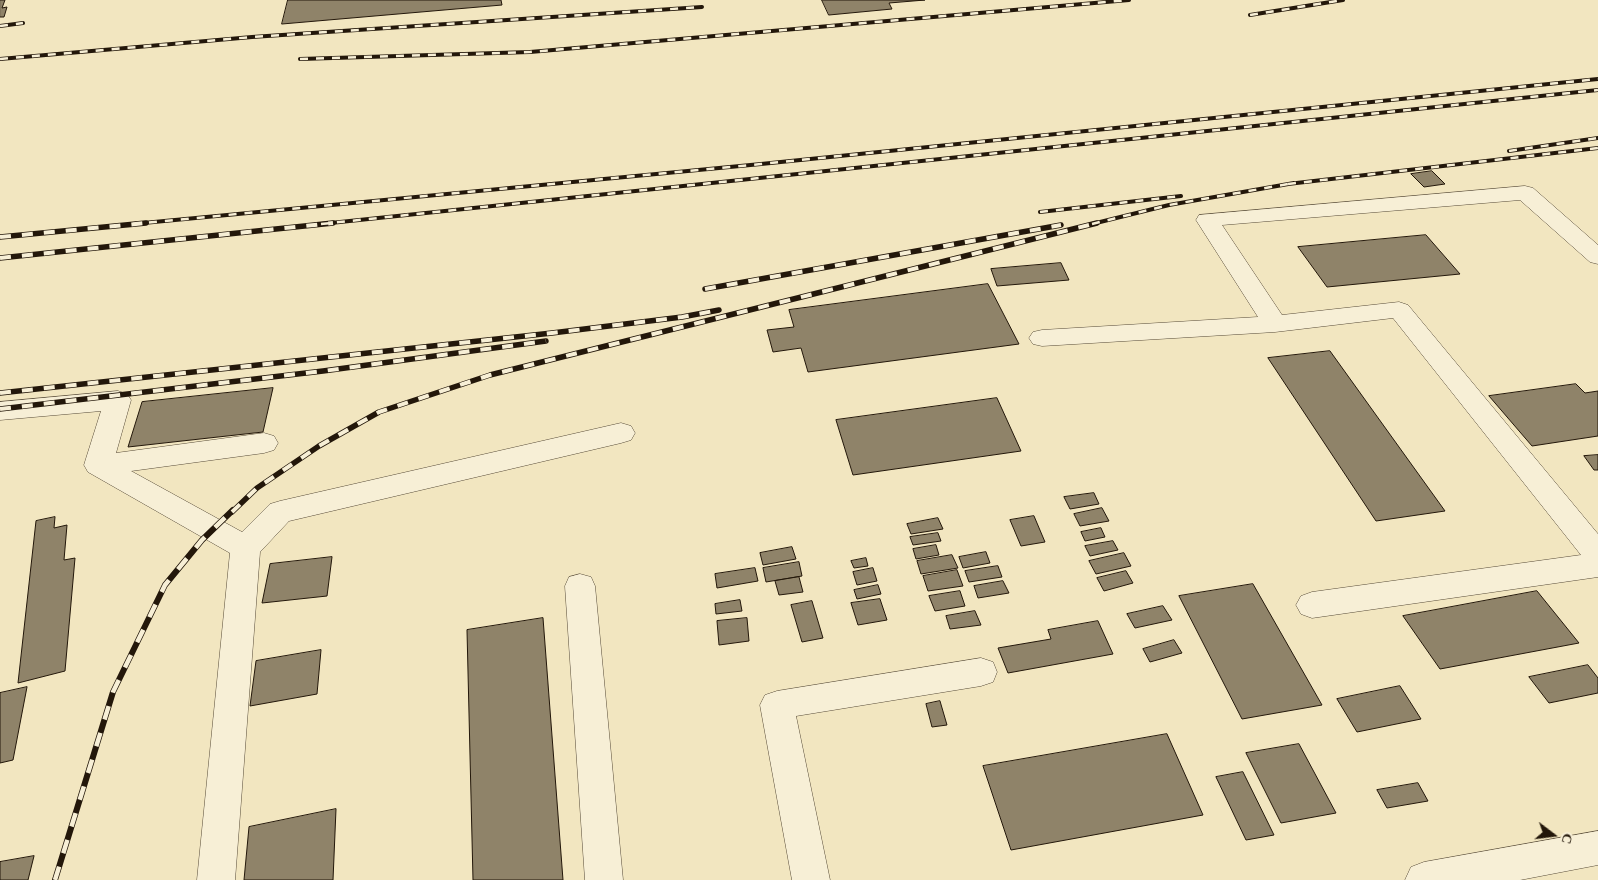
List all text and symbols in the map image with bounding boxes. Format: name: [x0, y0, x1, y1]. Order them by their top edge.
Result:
north arrow: [1528, 810, 1578, 860]
text: С: [1558, 832, 1577, 846]

